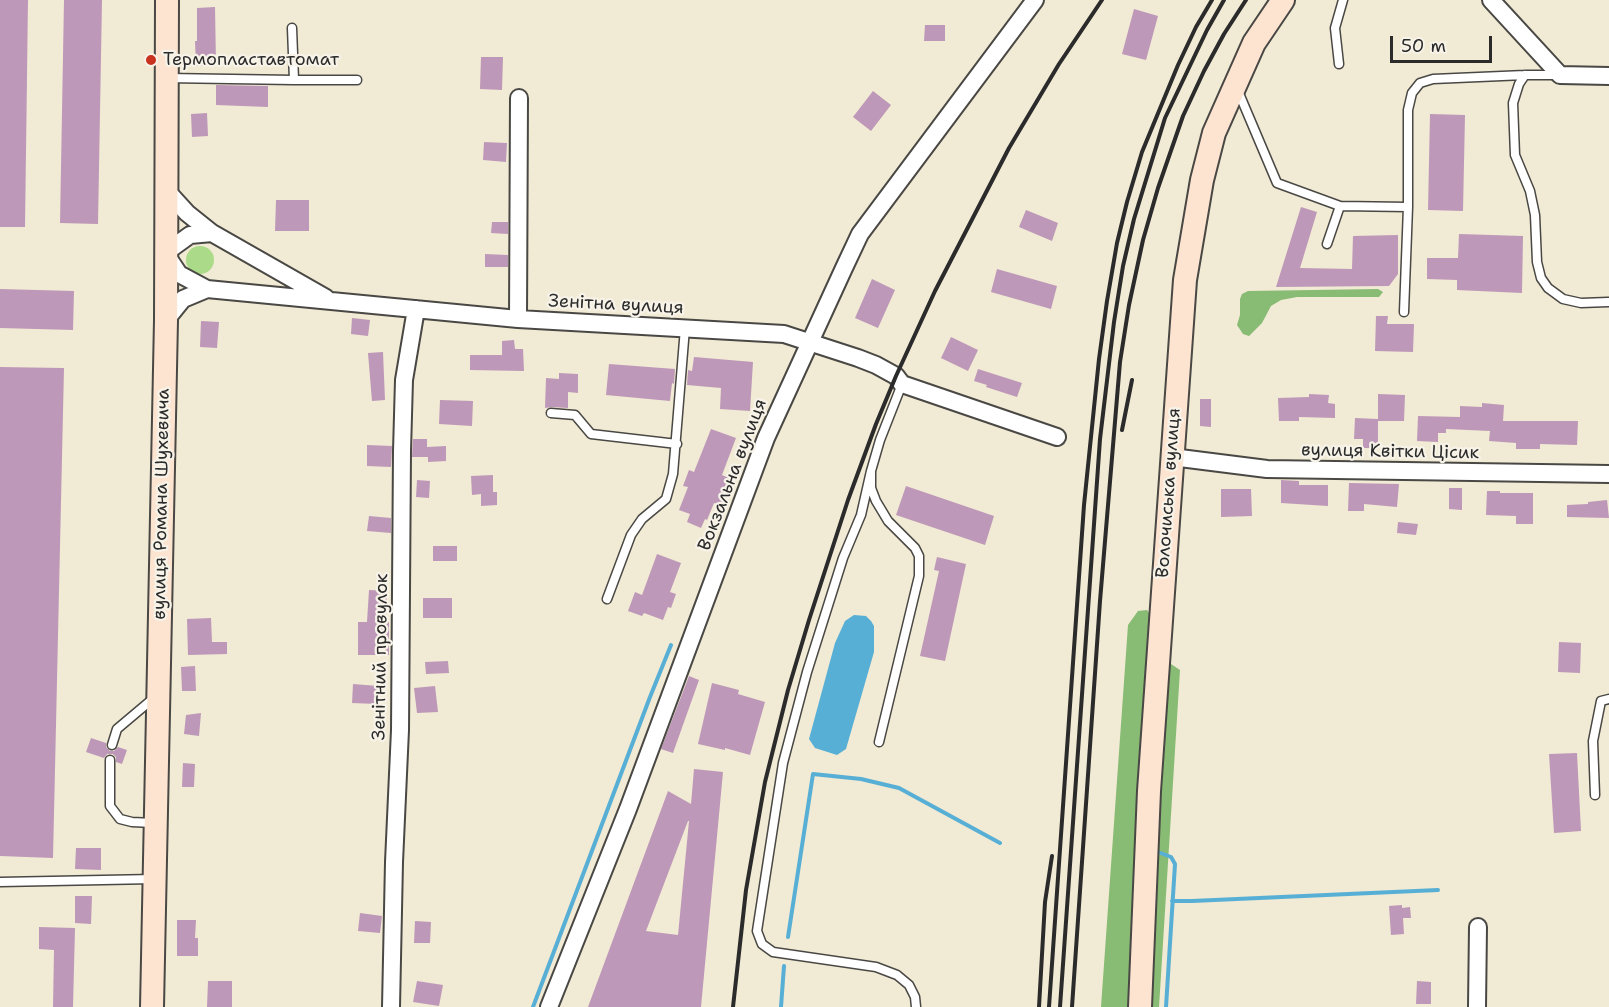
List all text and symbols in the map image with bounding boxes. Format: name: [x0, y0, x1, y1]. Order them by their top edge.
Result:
scale bar: [1393, 24, 1495, 62]
text: 50 m: [1401, 34, 1446, 58]
place label: Термопластавтомат: [163, 49, 339, 71]
marker: Термопластавтомат: [144, 53, 158, 67]
street label: Зенітна вулиця: [548, 291, 684, 319]
street label: вулиця Романа Шухевича: [149, 388, 175, 620]
street label: Вокзальна вулиця: [694, 396, 772, 554]
street label: Волочиська вулиця: [1152, 407, 1186, 579]
street label: вулиця Квітки Цісик: [1301, 440, 1479, 464]
street label: Зенітний провулок: [369, 573, 393, 741]

